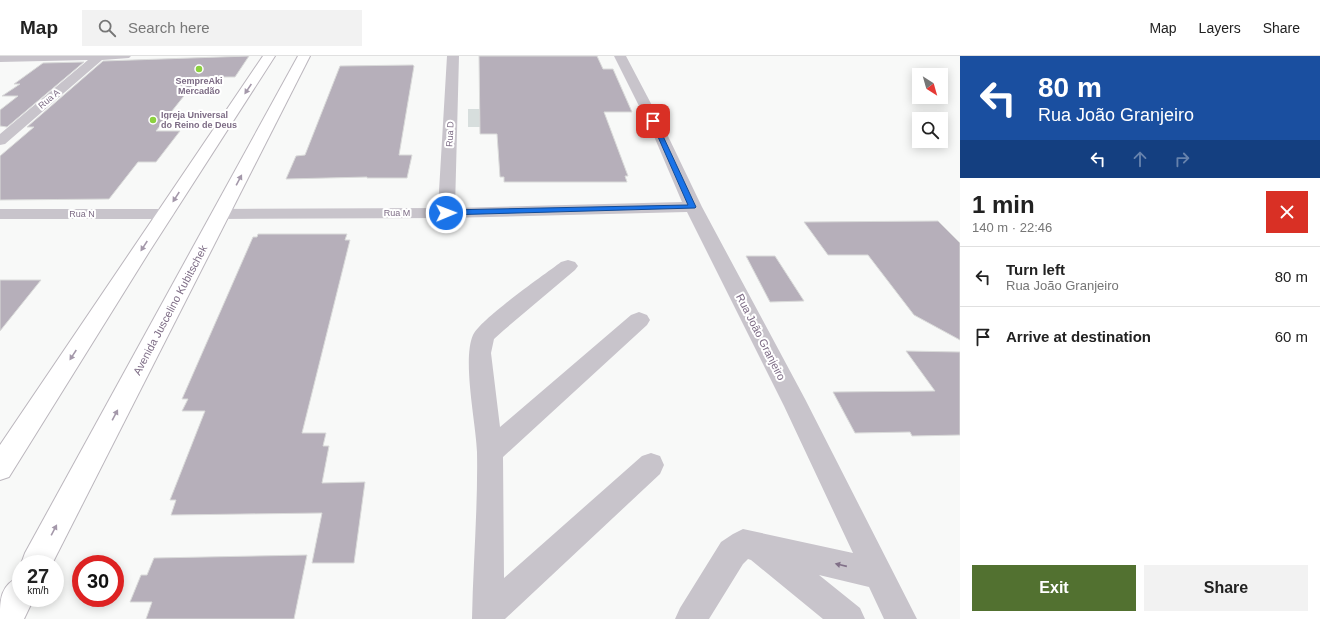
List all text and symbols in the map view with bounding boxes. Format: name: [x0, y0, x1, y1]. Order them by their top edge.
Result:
search box: [82, 10, 362, 46]
text: Map: [20, 17, 58, 38]
icon: search: [96, 17, 118, 39]
text: Search here: [128, 19, 210, 36]
text: Map: [1149, 20, 1177, 36]
text: Layers: [1199, 20, 1241, 36]
text: Share: [1263, 20, 1300, 36]
marker: SempreAki Mercadão: [194, 64, 204, 74]
north arrow: [912, 68, 948, 104]
map controls: [912, 68, 948, 148]
icon: left: [972, 72, 1024, 124]
text: 80 m: [1038, 72, 1102, 103]
place label: SempreAki Mercadão: [175, 76, 223, 96]
one-way arrow: [244, 83, 252, 94]
street label: Rua A: [36, 87, 62, 111]
pin: [636, 104, 670, 138]
text: Rua João Granjeiro: [1038, 105, 1194, 125]
place label: Igreja Universal do Reino de Deus: [161, 110, 237, 130]
icon: arrive: [642, 110, 664, 132]
button: search: [912, 112, 948, 148]
marker: Igreja Universal do Reino de Deus: [148, 115, 158, 125]
street label: Rua D: [444, 121, 456, 147]
icon: left: [1087, 148, 1109, 170]
icon: ahead: [1129, 148, 1151, 170]
icon: right: [1171, 148, 1193, 170]
one-way arrow: [236, 174, 242, 186]
text: 1 min: [972, 191, 1035, 218]
button: close: [1266, 191, 1308, 233]
one-way arrow: [172, 192, 180, 202]
position arrow: [425, 192, 467, 234]
street label: Rua M: [384, 208, 410, 218]
street label: Rua N: [69, 209, 95, 219]
text: 140 m · 22:46: [972, 220, 1052, 235]
one-way arrow: [140, 240, 147, 252]
street label: Avenida Juscelino Kubitschek: [131, 243, 210, 377]
text: Turn left: [1006, 261, 1065, 278]
icon: left: [972, 266, 994, 288]
text: 80 m: [1275, 268, 1308, 285]
text: Rua João Granjeiro: [1006, 278, 1119, 293]
street label: Rua João Granjeiro: [734, 292, 788, 382]
icon: arrive: [972, 326, 994, 348]
text: Arrive at destination: [1006, 328, 1151, 345]
text: 60 m: [1275, 328, 1308, 345]
one-way arrow: [69, 350, 77, 360]
one-way arrow: [112, 409, 118, 420]
one-way arrow: [51, 524, 57, 535]
speed limit sign: 30: [72, 555, 124, 607]
one-way arrow: [835, 562, 847, 568]
text: 27: [27, 565, 49, 587]
button: Exit: [972, 565, 1136, 611]
button: Share: [1144, 565, 1308, 611]
text: km/h: [27, 585, 49, 596]

